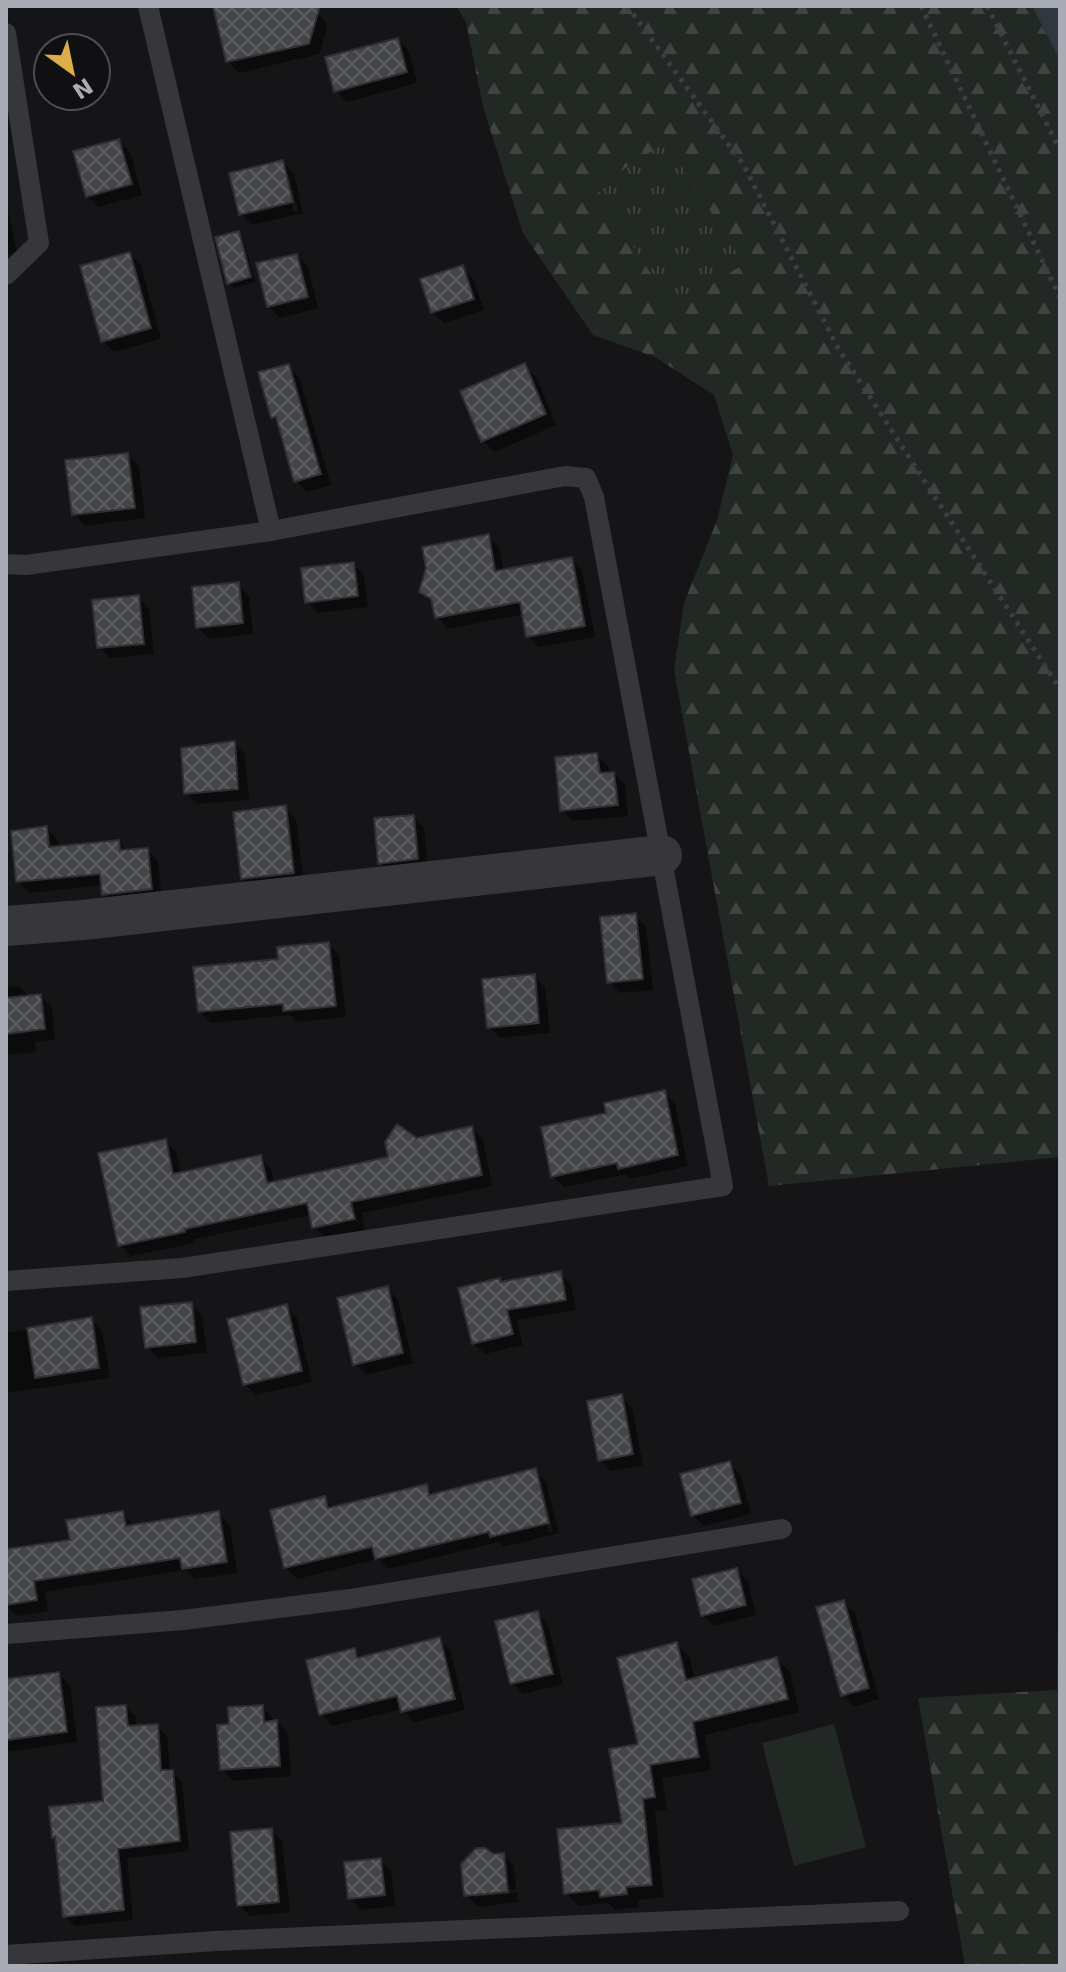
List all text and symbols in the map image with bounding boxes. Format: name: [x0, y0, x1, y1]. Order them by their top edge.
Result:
north arrow: [32, 32, 112, 112]
text: N: [68, 73, 97, 104]

